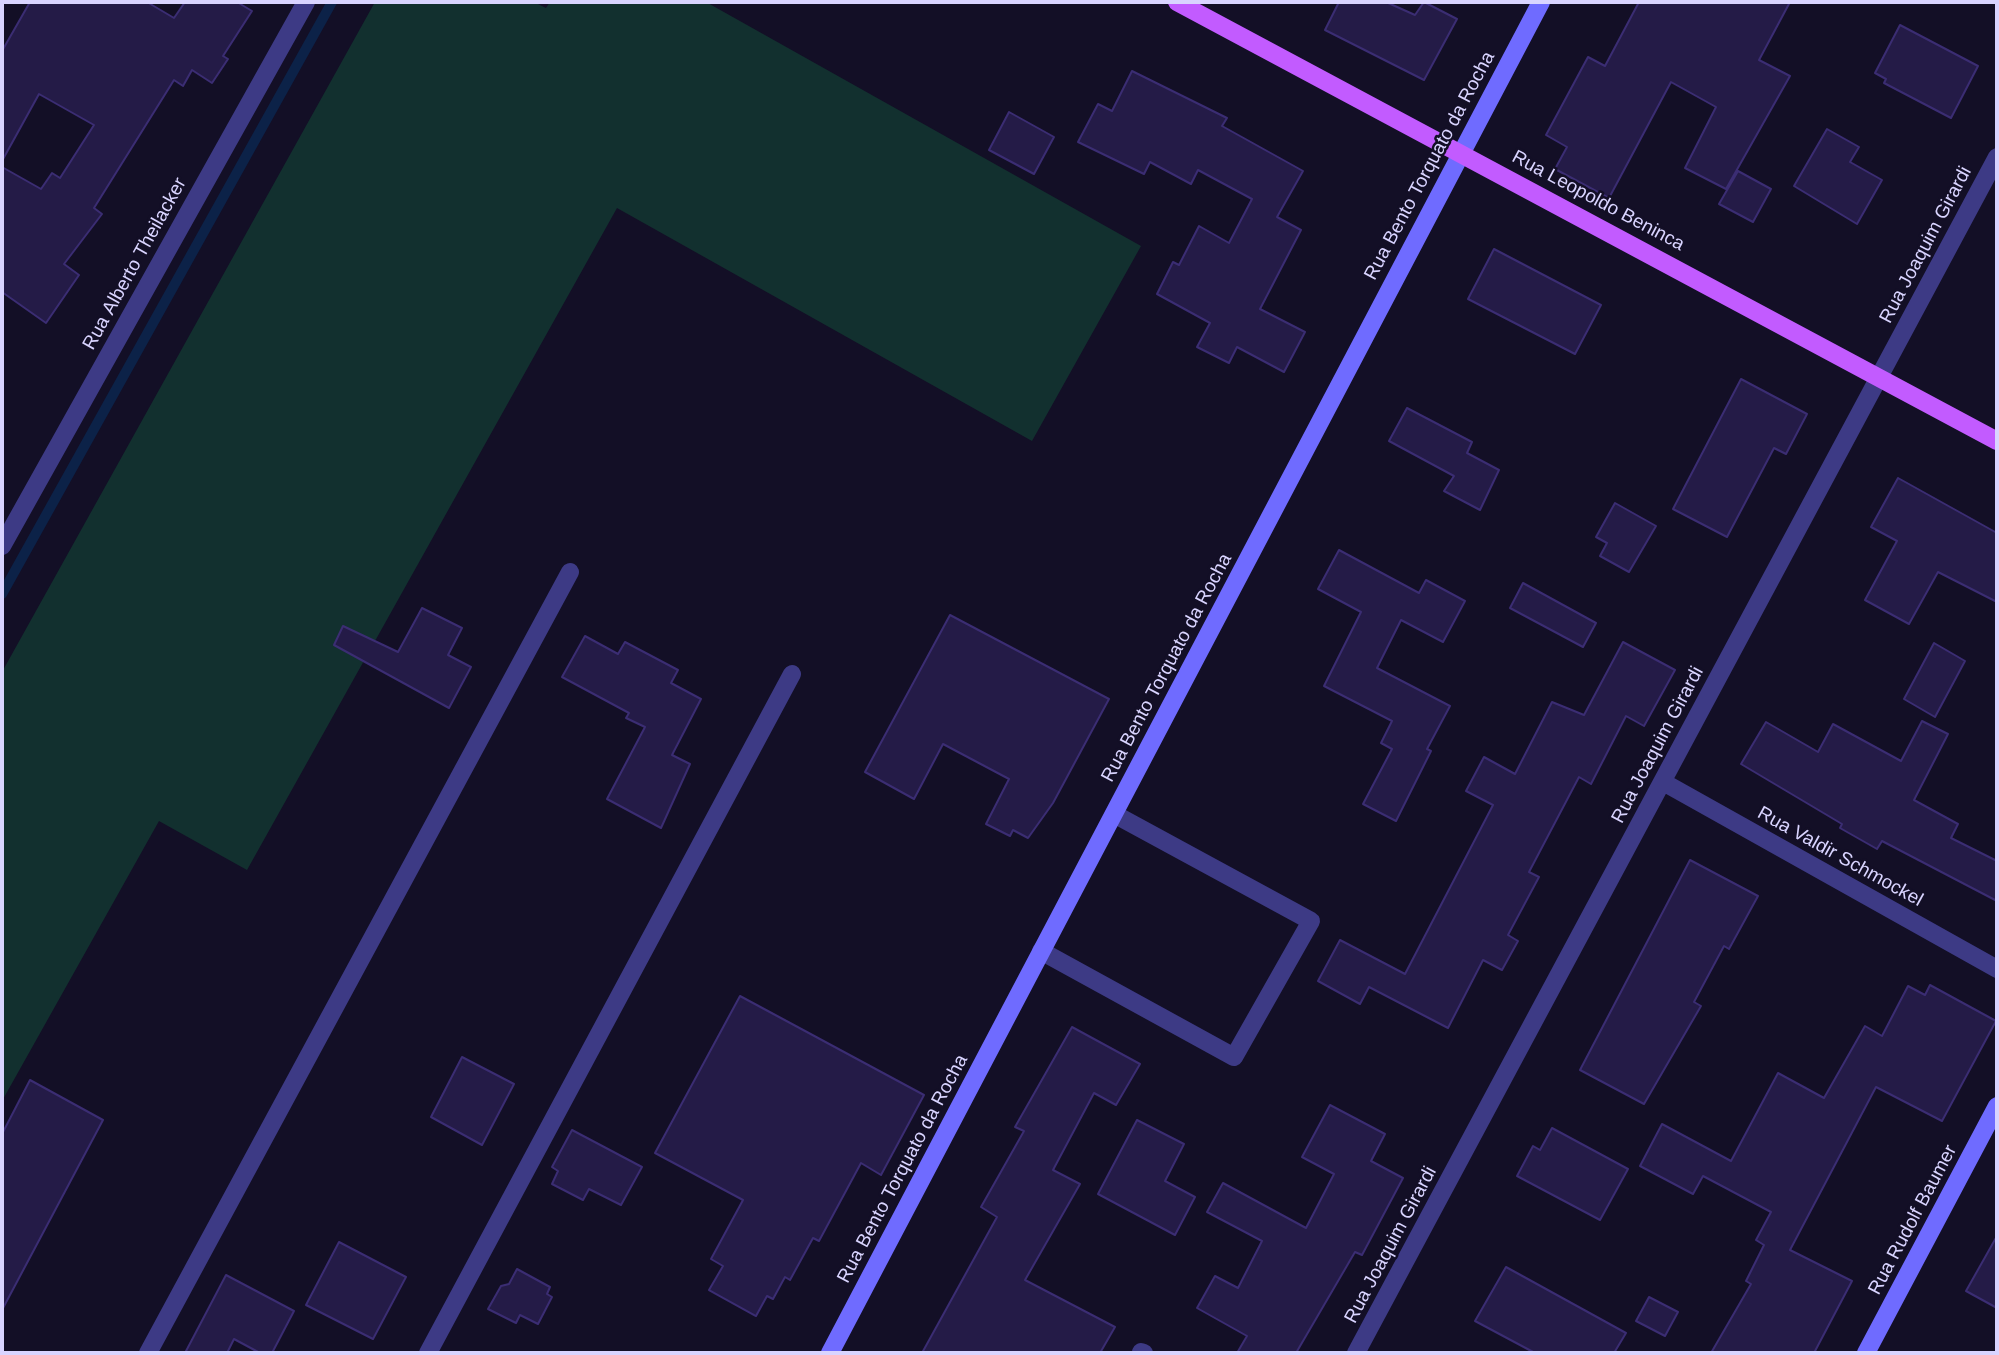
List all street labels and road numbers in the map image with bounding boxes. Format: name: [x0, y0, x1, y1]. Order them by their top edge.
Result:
street label: Rua Bento Torquato da Rocha: [1360, 48, 1500, 284]
street label: Rua Leopoldo Beninca: [1508, 146, 1688, 256]
street label: Rua Joaquim Girardi: [1875, 163, 1977, 327]
street label: Rua Alberto Theilacker: [78, 174, 192, 354]
street label: Rua Bento Torquato da Rocha: [1097, 550, 1237, 786]
street label: Rua Joaquim Girardi: [1607, 663, 1709, 827]
street label: Rua Valdir Schmockel: [1753, 802, 1927, 912]
street label: Rua Bento Torquato da Rocha: [833, 1051, 973, 1287]
street label: Rua Rudolf Baumer: [1864, 1141, 1962, 1299]
street label: Rua Joaquim Girardi: [1340, 1163, 1442, 1327]

